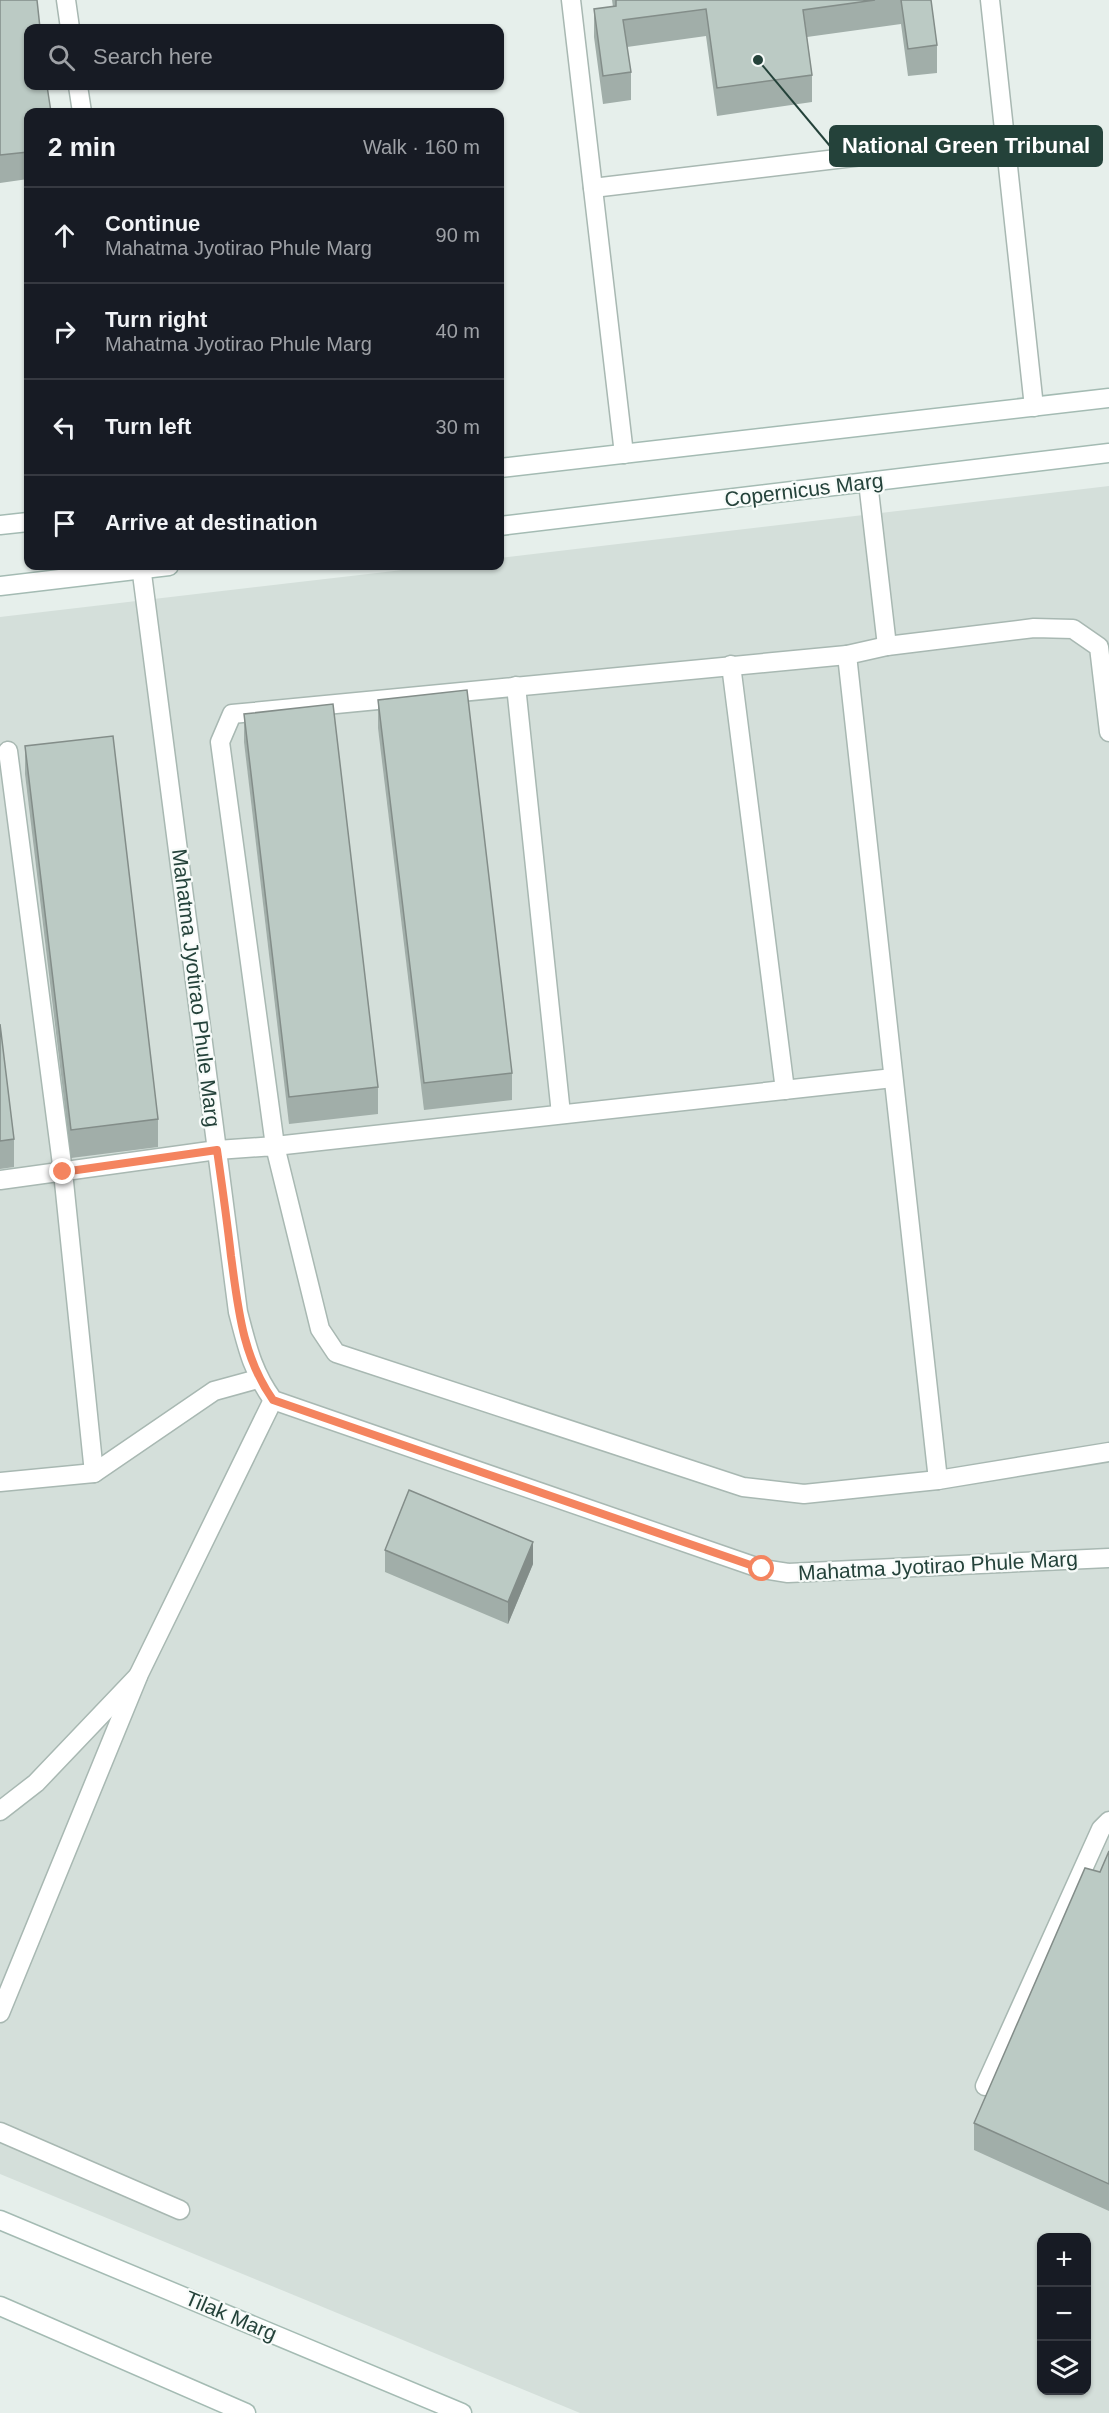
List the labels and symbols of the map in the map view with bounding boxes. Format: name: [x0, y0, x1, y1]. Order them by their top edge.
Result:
callout: National Green Tribunal: [830, 126, 1102, 166]
text: National Green Tribunal: [842, 133, 1090, 158]
street label: Copernicus Marg: [723, 468, 885, 511]
street label: Mahatma Jyotirao Phule Marg: [168, 848, 225, 1128]
route end: [49, 1158, 75, 1184]
street label: Mahatma Jyotirao Phule Marg: [797, 1547, 1078, 1584]
route start: [748, 1555, 774, 1581]
street label: Tilak Marg: [182, 2286, 280, 2345]

